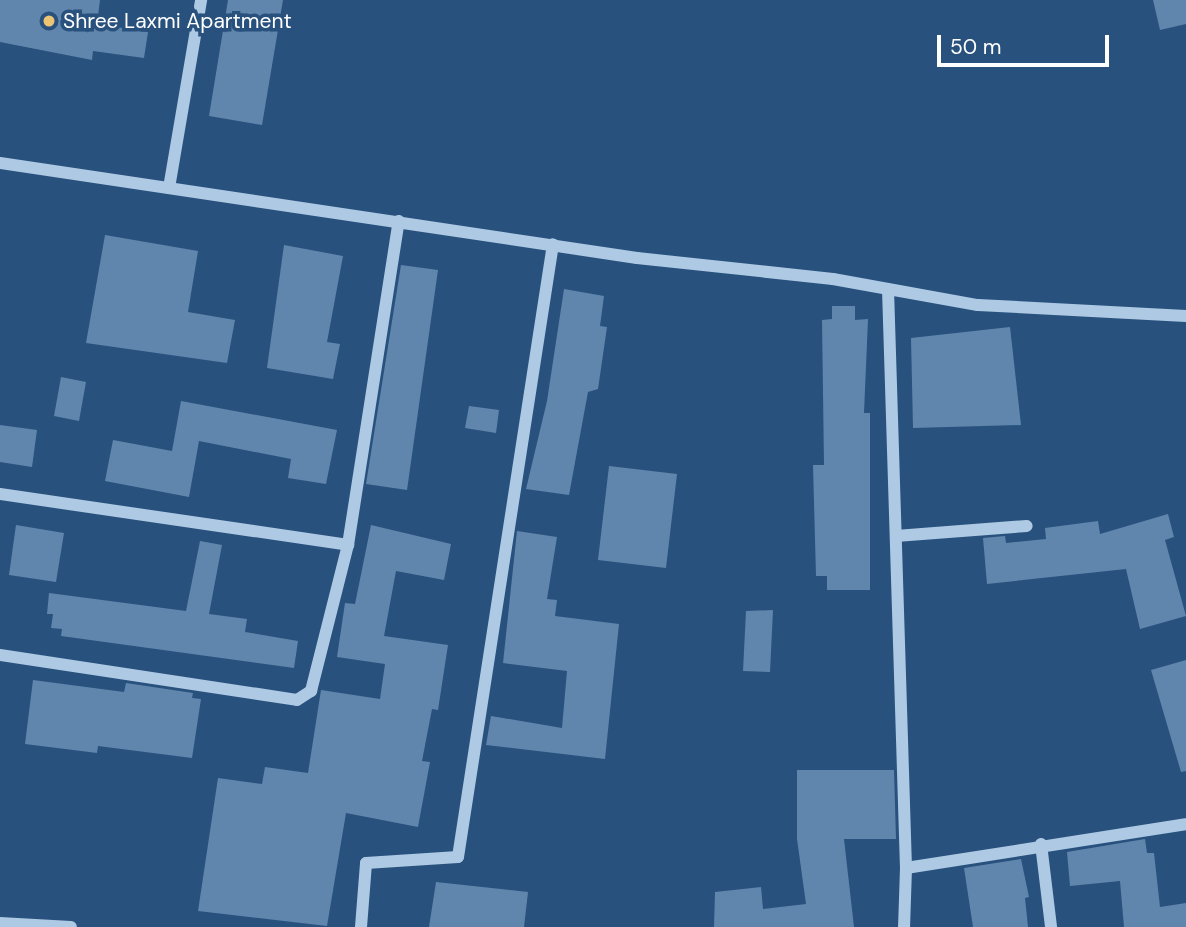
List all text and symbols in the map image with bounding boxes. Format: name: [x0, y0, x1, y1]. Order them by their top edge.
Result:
place label: Shree Laxmi Apartment: [63, 8, 292, 34]
marker: Shree Laxmi Apartment: [41, 13, 57, 29]
scale bar: [941, 21, 1112, 65]
text: 50 m: [950, 33, 1001, 61]

